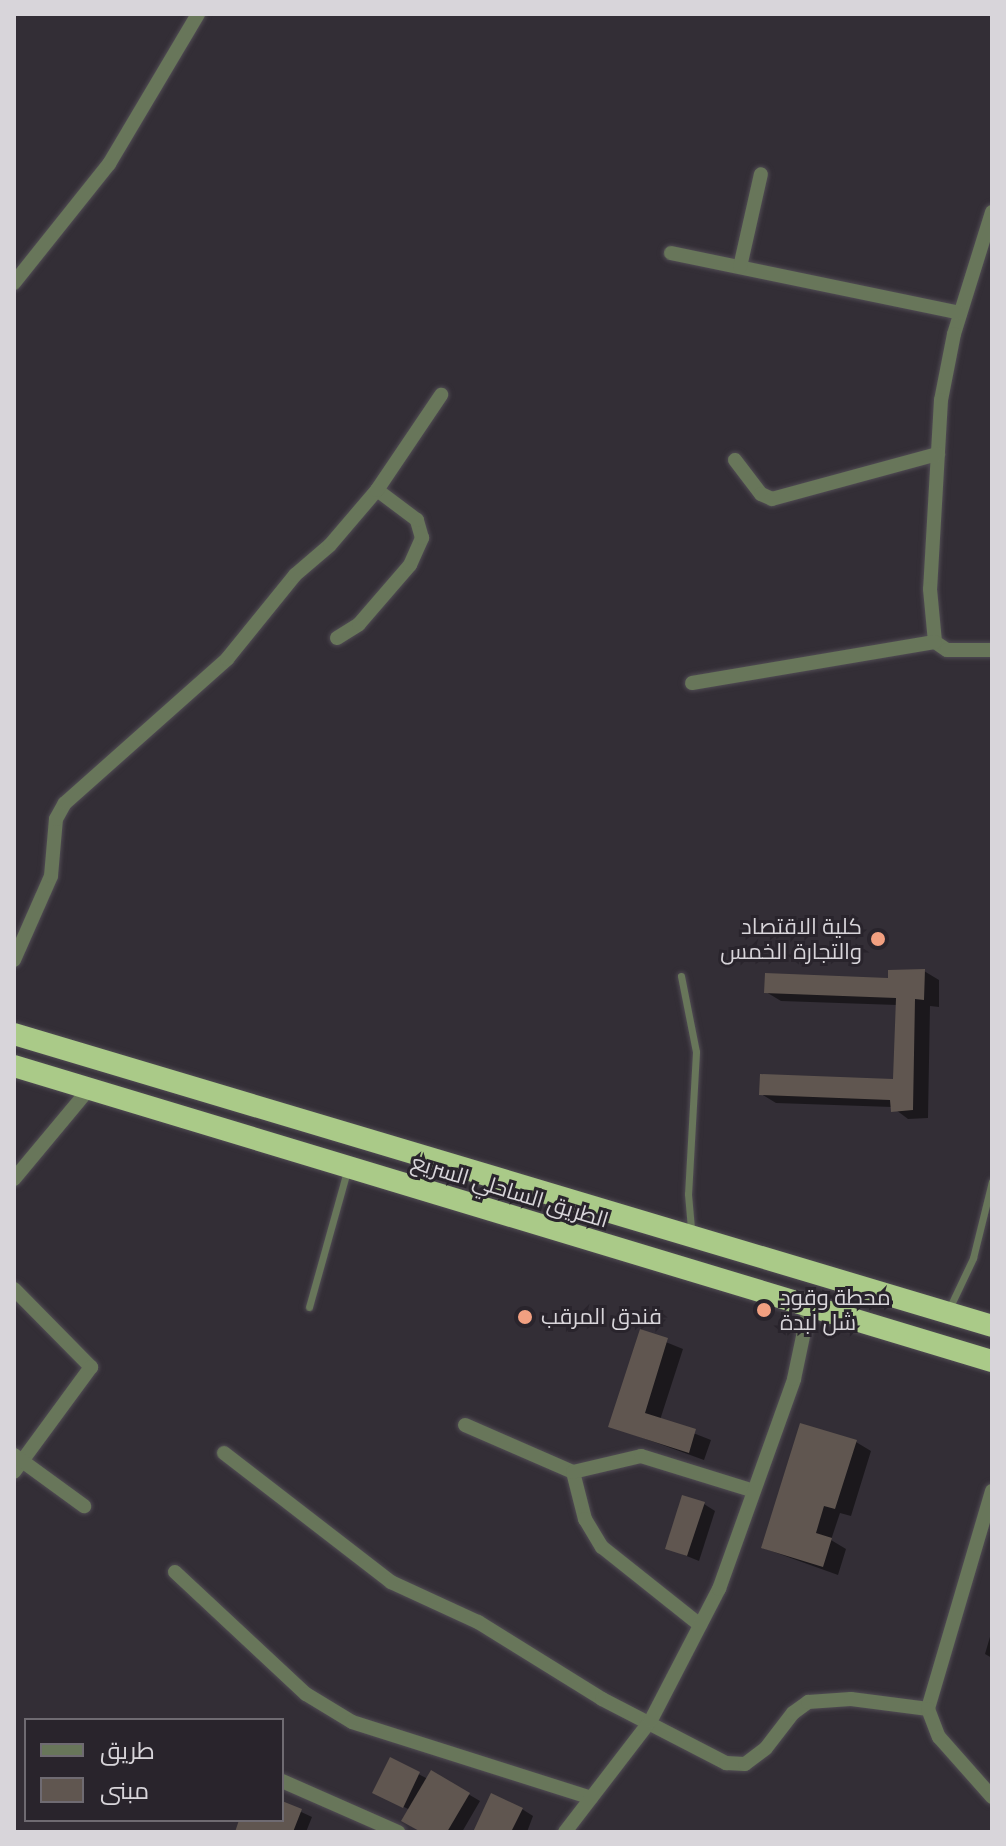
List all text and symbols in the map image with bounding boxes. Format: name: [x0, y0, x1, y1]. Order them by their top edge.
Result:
place label: كلية الاقتصاد والتجارة الخمس: [720, 913, 862, 964]
marker: كلية الاقتصاد والتجارة الخمس: [869, 930, 887, 948]
street label: الطريق الساحلي السريع: [408, 1148, 612, 1234]
place label: محطة وقود شل لبدة: [780, 1284, 891, 1336]
marker: محطة وقود شل لبدة: [755, 1301, 773, 1319]
place label: فندق المرقب: [541, 1304, 662, 1330]
marker: فندق المرقب: [516, 1308, 534, 1326]
legend: [24, 1718, 284, 1822]
text: طريق: [100, 1737, 155, 1765]
text: مبنى: [100, 1777, 149, 1805]

